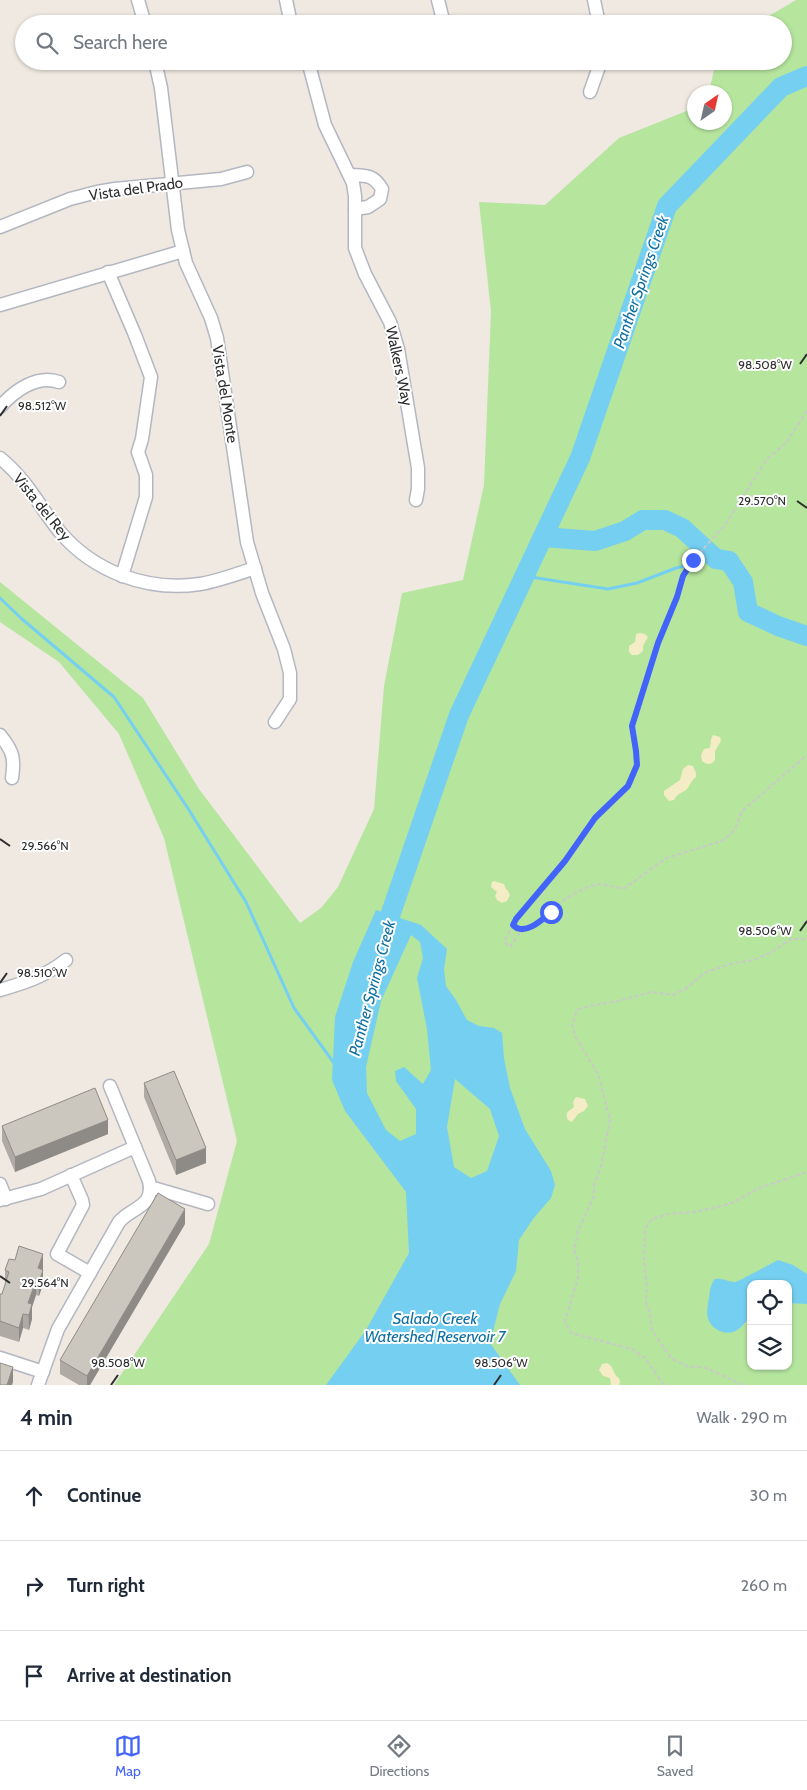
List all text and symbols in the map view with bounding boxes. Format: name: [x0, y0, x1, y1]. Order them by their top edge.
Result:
search box: [15, 15, 792, 70]
icon: search: [33, 29, 61, 57]
text: Search here: [73, 31, 167, 54]
north arrow: [687, 85, 732, 130]
street label: Vista del Prado: [88, 174, 184, 204]
water label: Panther Springs Creek: [609, 212, 673, 351]
street label: Walkers Way: [382, 325, 416, 408]
street label: Vista del Monte: [208, 344, 242, 445]
text: 98.508°W: [738, 357, 792, 372]
text: 98.512°W: [18, 398, 67, 413]
street label: Vista del Rey: [9, 470, 75, 545]
text: 29.570°N: [738, 493, 786, 508]
route end: [682, 549, 705, 572]
text: 29.566°N: [21, 838, 69, 853]
route start: [540, 901, 563, 924]
water label: Panther Springs Creek: [345, 917, 399, 1058]
text: 98.506°W: [739, 923, 792, 938]
text: 98.510°W: [17, 965, 68, 980]
text: 29.564°N: [21, 1275, 69, 1290]
map controls: [747, 1280, 792, 1370]
button: locate: [747, 1280, 792, 1325]
water label: Salado Creek Watershed Reservoir 7: [364, 1309, 507, 1346]
button: layers: [747, 1325, 792, 1370]
text: 98.508°W: [91, 1355, 145, 1370]
text: 98.506°W: [475, 1355, 528, 1370]
text: 4 min: [20, 1405, 73, 1430]
text: Walk · 290 m: [697, 1408, 787, 1427]
icon: ahead: [20, 1482, 48, 1510]
text: Continue: [67, 1484, 141, 1507]
text: 30 m: [750, 1486, 787, 1505]
icon: right: [20, 1572, 48, 1600]
text: Turn right: [67, 1574, 145, 1597]
text: 260 m: [741, 1576, 787, 1595]
icon: arrive: [20, 1662, 48, 1690]
text: Arrive at destination: [67, 1664, 231, 1687]
tab: Map: [114, 1732, 142, 1780]
tab: Directions: [369, 1732, 429, 1780]
tab: Saved: [657, 1732, 693, 1780]

